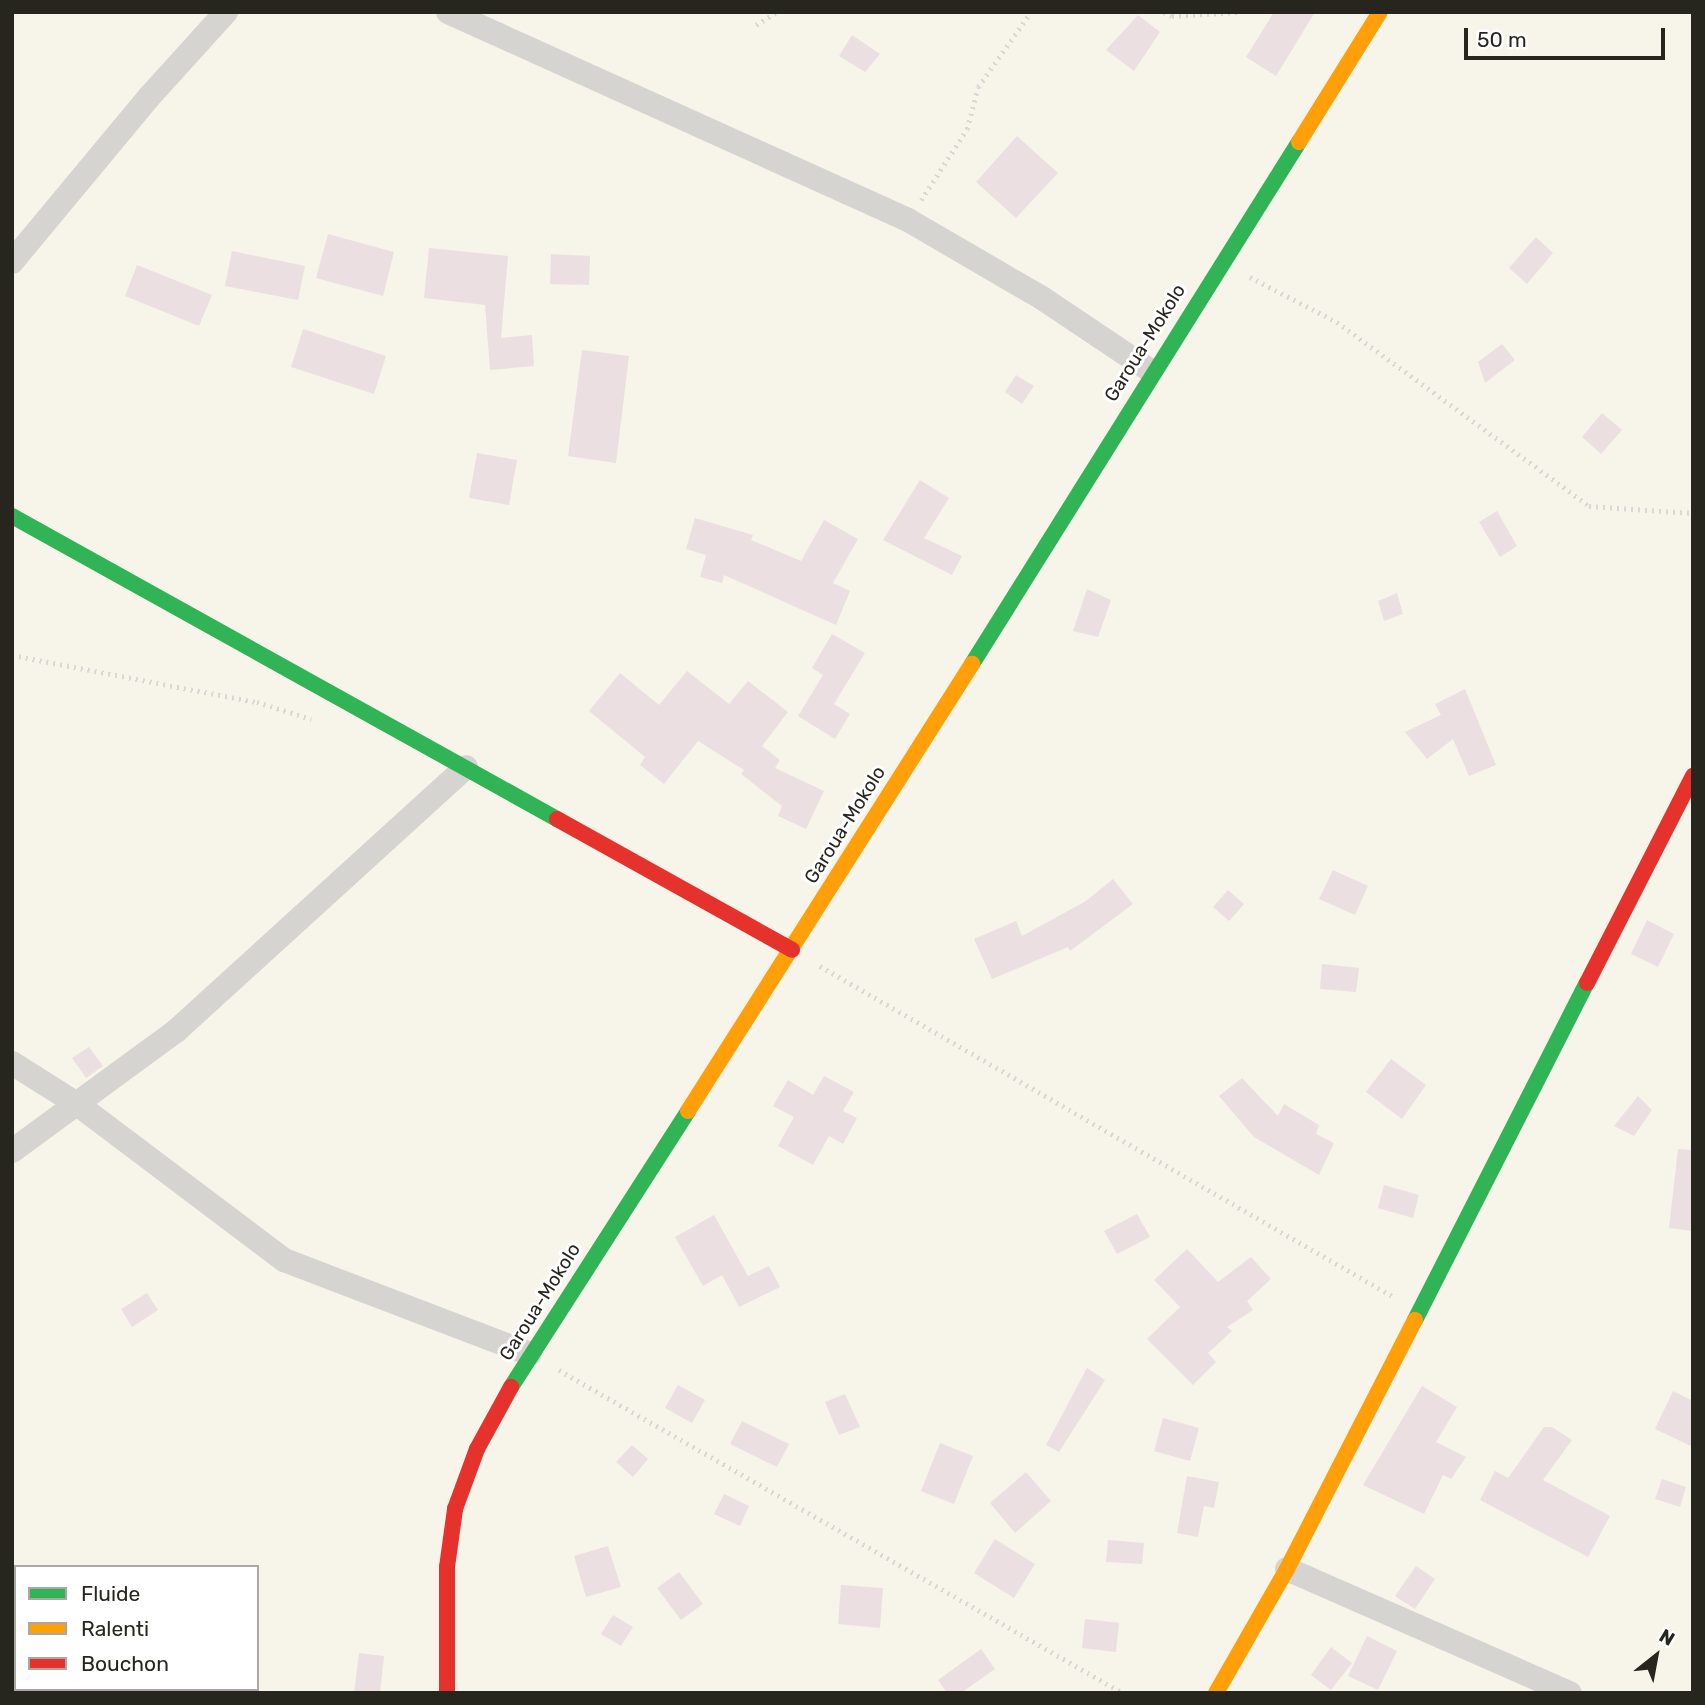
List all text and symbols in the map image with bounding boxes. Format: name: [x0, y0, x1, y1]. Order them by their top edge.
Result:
scale bar: [1467, 14, 1668, 58]
text: 50 m: [1477, 27, 1527, 52]
street label: Garoua-Mokolo: [1100, 280, 1190, 406]
street label: Garoua-Mokolo: [800, 762, 890, 888]
street label: Garoua-Mokolo: [495, 1239, 585, 1365]
legend: [14, 1565, 259, 1691]
text: Fluide: [81, 1581, 140, 1606]
text: Ralenti: [81, 1616, 149, 1641]
north arrow: [1621, 1621, 1691, 1691]
text: N: [1655, 1624, 1679, 1651]
text: Bouchon: [81, 1651, 169, 1676]

